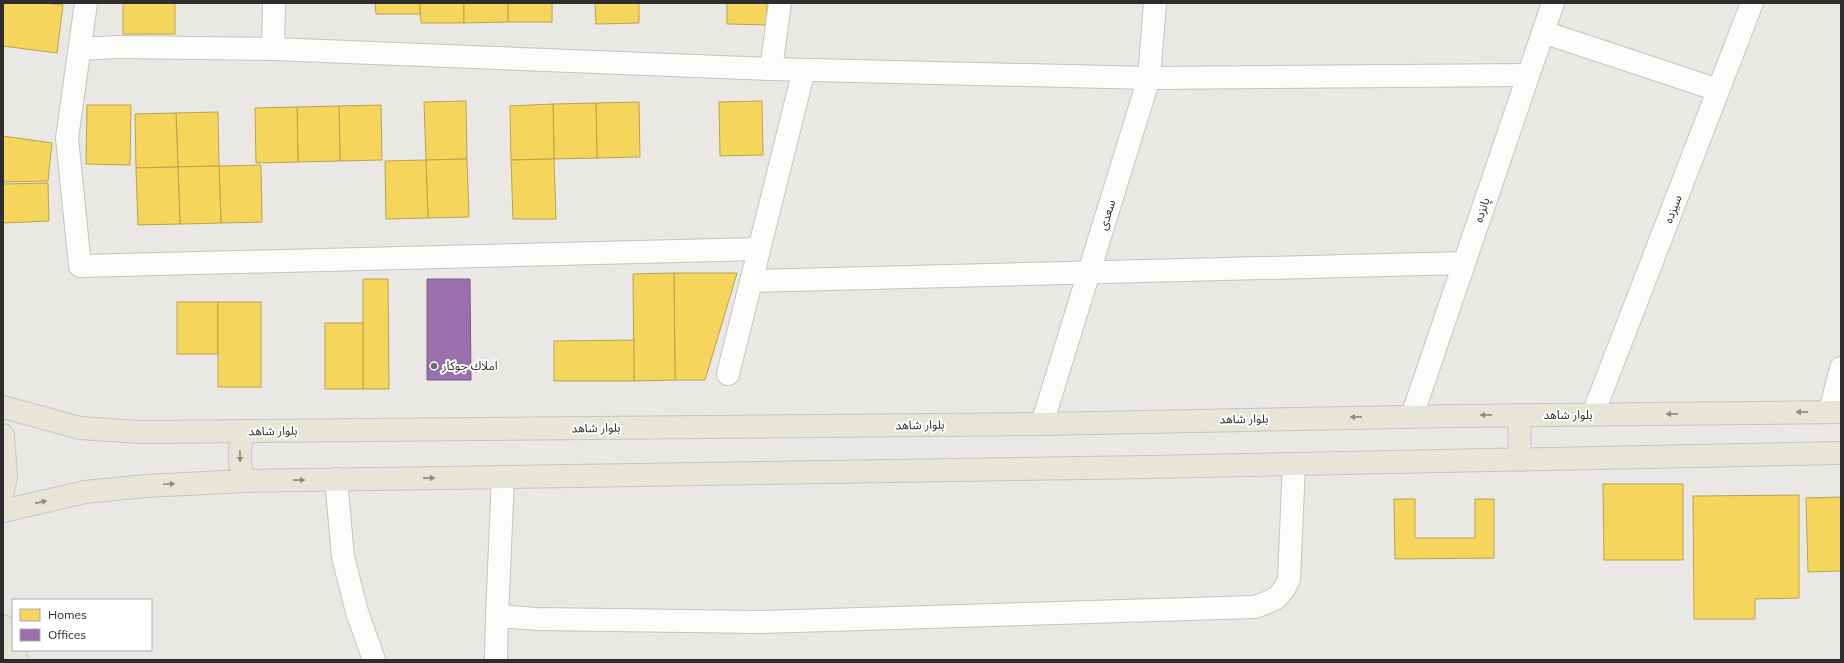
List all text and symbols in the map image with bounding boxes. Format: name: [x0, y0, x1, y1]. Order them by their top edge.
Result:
street label: سیزده: [1660, 193, 1685, 225]
street label: پانزده: [1470, 195, 1494, 225]
street label: سعدی: [1095, 198, 1118, 232]
place label: املاك جوكار: [441, 358, 498, 373]
marker: املاك جوكار: [429, 361, 439, 371]
street label: بلوار شاهد: [1543, 407, 1593, 422]
one-way arrow: [1795, 409, 1808, 415]
one-way arrow: [1666, 410, 1678, 417]
street label: بلوار شاهد: [1219, 411, 1269, 426]
one-way arrow: [1479, 412, 1492, 418]
one-way arrow: [1350, 414, 1362, 421]
street label: بلوار شاهد: [895, 417, 945, 432]
street label: بلوار شاهد: [571, 420, 621, 435]
street label: بلوار شاهد: [248, 423, 298, 438]
one-way arrow: [237, 450, 243, 463]
one-way arrow: [423, 475, 436, 481]
one-way arrow: [293, 477, 306, 483]
one-way arrow: [163, 481, 175, 488]
one-way arrow: [35, 499, 47, 505]
legend: [12, 599, 152, 651]
text: Homes: [48, 607, 87, 622]
text: Offices: [48, 627, 86, 642]

